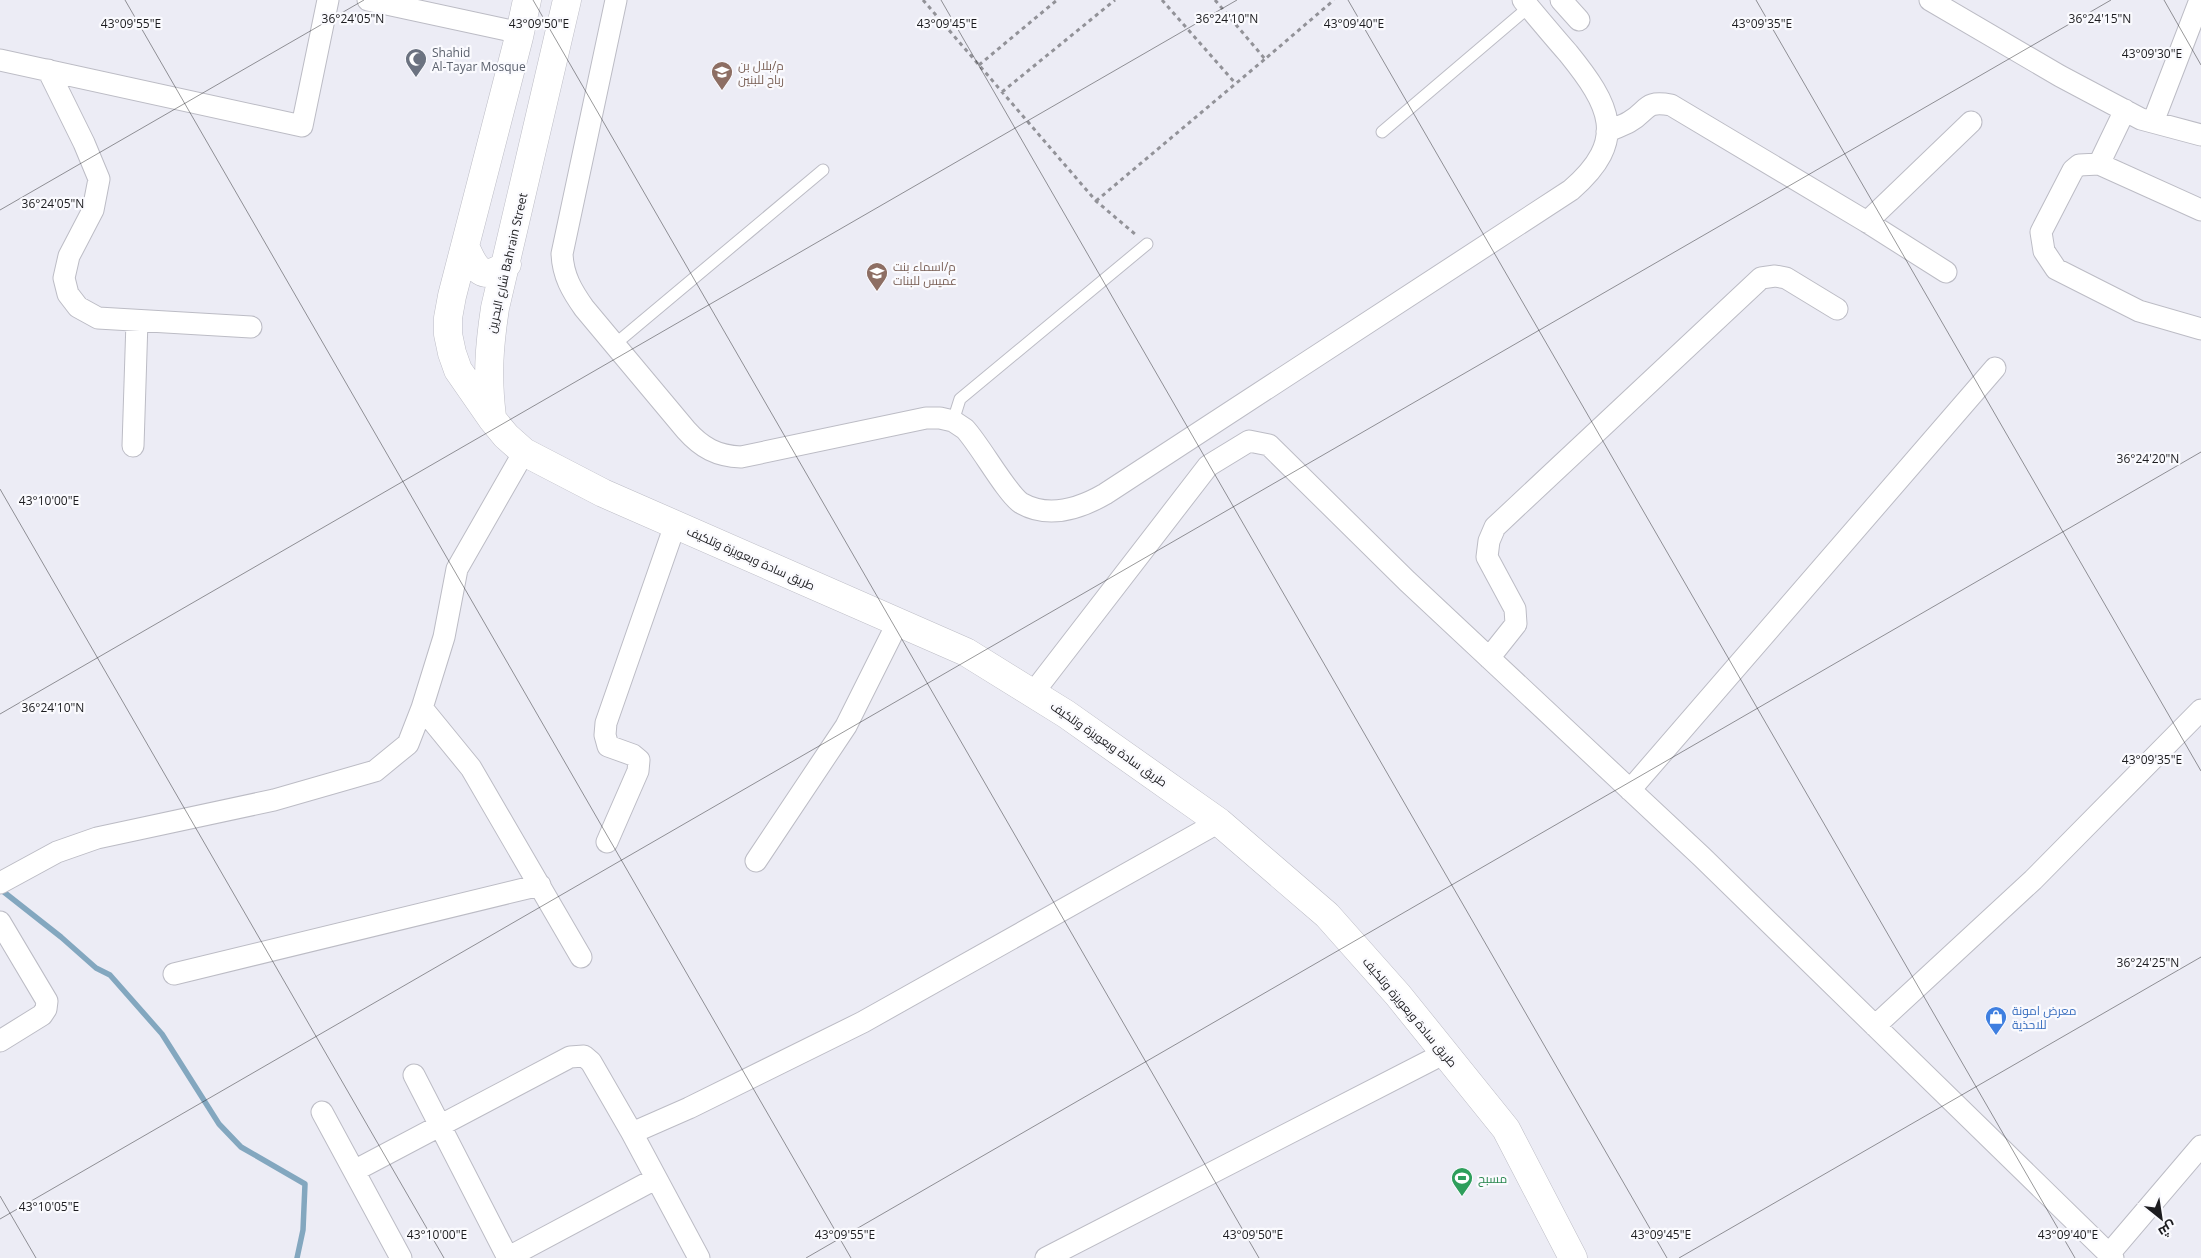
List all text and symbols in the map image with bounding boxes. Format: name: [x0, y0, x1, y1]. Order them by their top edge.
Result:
text: 36°24'05"N: [322, 10, 384, 27]
text: 36°24'10"N: [1196, 10, 1258, 27]
text: 36°24'15"N: [2069, 10, 2131, 27]
text: 43°09'55"E: [101, 15, 161, 32]
text: 43°09'50"E: [509, 15, 569, 32]
text: 43°09'45"E: [917, 15, 977, 32]
text: 43°09'40"E: [1324, 15, 1384, 32]
text: 43°09'35"E: [1732, 15, 1792, 32]
place label: Shahid Al-Tayar Mosque: [432, 44, 526, 75]
text: 43°09'30"E: [2122, 45, 2182, 62]
mosque icon: Shahid Al-Tayar Mosque: [404, 47, 428, 78]
place label: م/بلال بن رباح للبنين: [738, 57, 784, 88]
school or university icon: م/بلال بن رباح للبنين: [710, 60, 734, 91]
street label: شارع البحرين Bahrain Street: [483, 191, 531, 335]
text: 36°24'05"N: [22, 195, 84, 212]
place label: م/اسماء بنت عميس للبنات: [893, 258, 957, 289]
school or university icon: م/اسماء بنت عميس للبنات: [865, 261, 889, 292]
text: 36°24'20"N: [2117, 450, 2179, 467]
text: 43°10'00"E: [19, 492, 79, 509]
street label: طريق سادة وبعويزة وتلكيف: [684, 522, 818, 594]
street label: طريق سادة وبعويزة وتلكيف: [1047, 697, 1171, 791]
text: 36°24'10"N: [22, 699, 84, 716]
text: 43°09'35"E: [2122, 751, 2182, 768]
street label: طريق سادة وبعويزة وتلكيف: [1359, 953, 1461, 1071]
text: 36°24'25"N: [2117, 954, 2179, 971]
place label: معرض امونة للاحذية: [2012, 1002, 2076, 1033]
shop icon: معرض امونة للاحذية: [1984, 1005, 2008, 1036]
sports icon: مسبح: [1450, 1166, 1474, 1197]
place label: مسبح: [1478, 1170, 1507, 1187]
north arrow: [2136, 1193, 2186, 1243]
text: 43°10'05"E: [19, 1198, 79, 1215]
text: ش: [2155, 1217, 2180, 1242]
text: 43°10'00"E: [407, 1226, 467, 1243]
text: 43°09'55"E: [815, 1226, 875, 1243]
text: 43°09'50"E: [1223, 1226, 1283, 1243]
text: 43°09'45"E: [1631, 1226, 1691, 1243]
text: 43°09'40"E: [2038, 1226, 2098, 1243]

